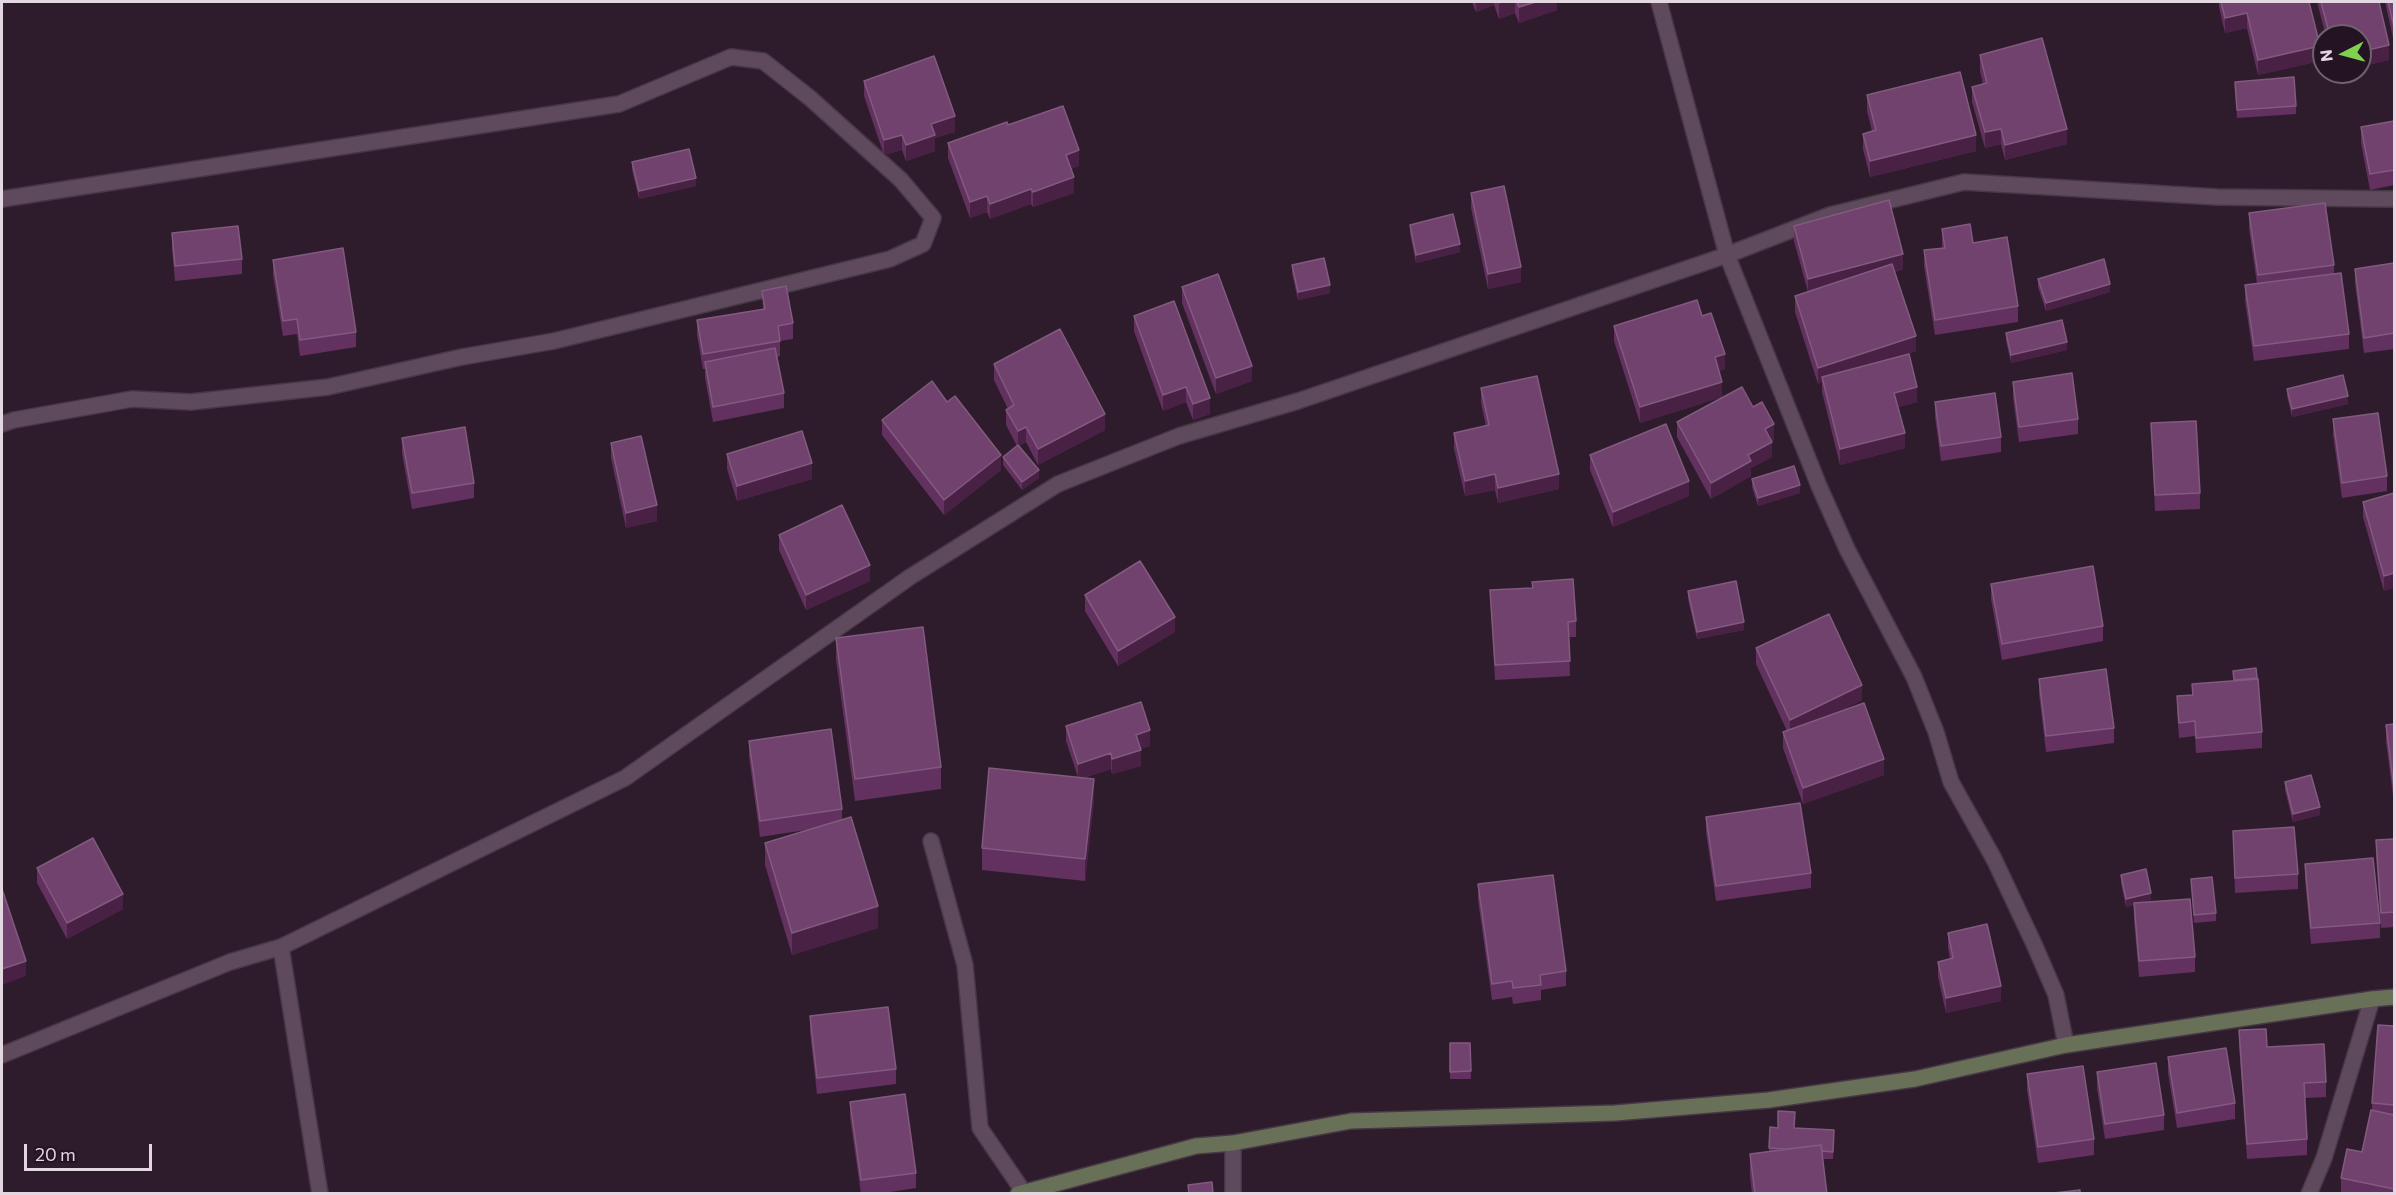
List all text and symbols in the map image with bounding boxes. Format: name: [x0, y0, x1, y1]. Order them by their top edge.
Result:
north arrow: [2312, 24, 2372, 84]
text: N: [2316, 49, 2336, 63]
scale bar: [27, 1132, 154, 1170]
text: 20 m: [35, 1143, 76, 1165]

